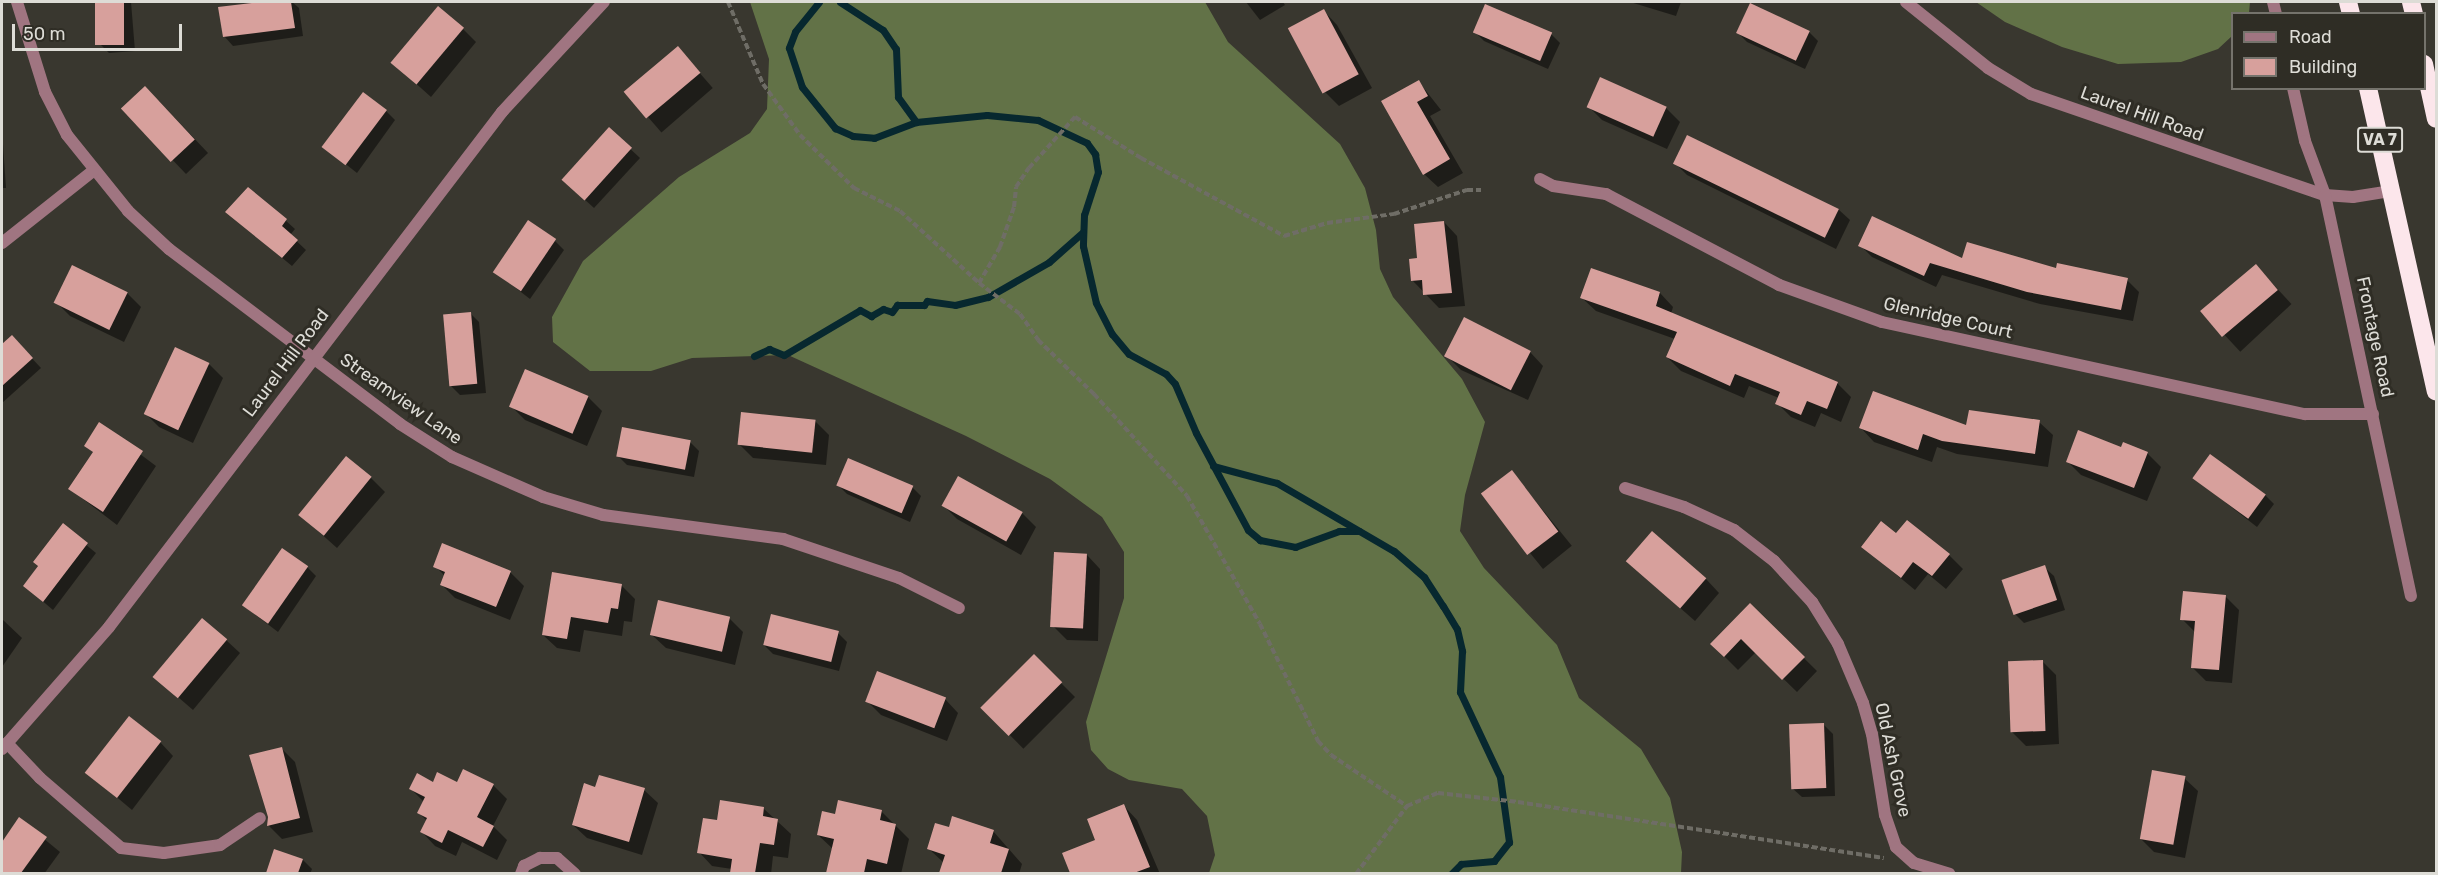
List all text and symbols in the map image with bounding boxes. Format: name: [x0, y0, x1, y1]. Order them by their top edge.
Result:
scale bar: [15, 12, 184, 50]
legend: [2231, 12, 2426, 90]
text: 50 m: [23, 23, 66, 45]
text: Road: [2289, 26, 2332, 48]
text: Building: [2289, 56, 2357, 78]
street label: Laurel Hill Road: [2077, 82, 2207, 146]
road number: VA 7: [2356, 127, 2404, 153]
street label: Frontage Road: [2352, 275, 2398, 399]
street label: Glenridge Court: [1881, 293, 2015, 343]
street label: Laurel Hill Road: [238, 305, 334, 421]
street label: Streamview Lane: [336, 349, 466, 449]
street label: Old Ash Grove: [1870, 701, 1916, 819]

